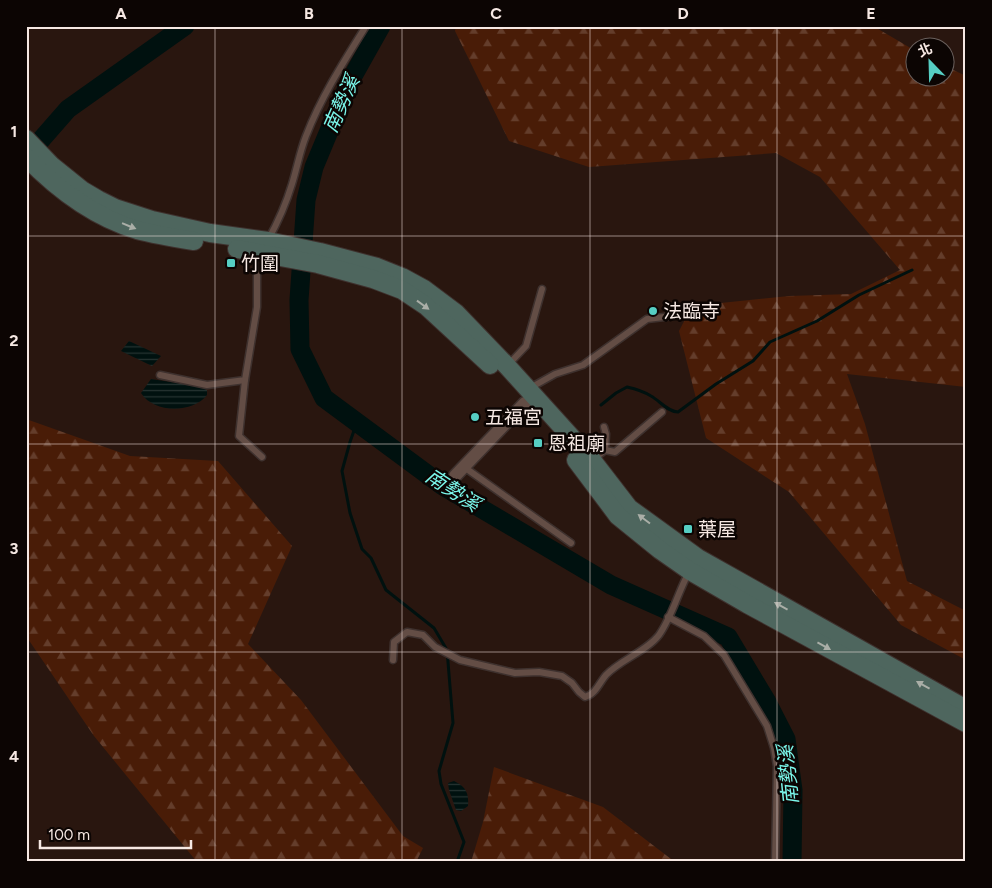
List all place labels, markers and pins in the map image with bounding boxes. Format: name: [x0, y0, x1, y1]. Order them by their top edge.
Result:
place label: 竹圍: [241, 252, 279, 275]
marker: 竹圍: [225, 257, 237, 269]
place label: 法臨寺: [663, 300, 720, 323]
marker: 法臨寺: [647, 305, 659, 317]
place label: 五福宮: [485, 406, 542, 429]
marker: 五福宮: [469, 411, 481, 423]
place label: 恩祖廟: [548, 432, 605, 455]
marker: 恩祖廟: [532, 437, 544, 449]
place label: 葉屋: [698, 518, 736, 541]
marker: 葉屋: [682, 523, 694, 535]

